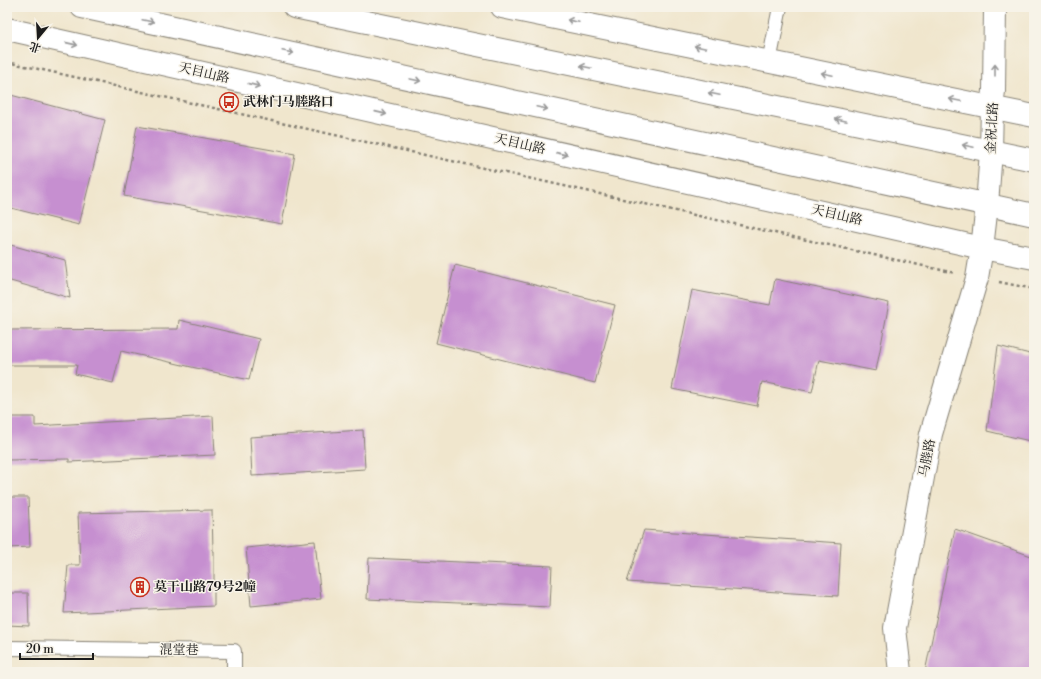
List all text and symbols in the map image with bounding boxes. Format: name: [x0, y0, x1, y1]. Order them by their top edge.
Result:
one-way arrow: [566, 17, 579, 25]
north arrow: [18, 18, 58, 58]
one-way arrow: [141, 18, 154, 26]
text: 北: [28, 38, 43, 55]
one-way arrow: [66, 40, 79, 48]
one-way arrow: [694, 43, 707, 51]
one-way arrow: [281, 49, 294, 57]
street label: 天目山路: [177, 59, 231, 87]
one-way arrow: [580, 63, 593, 71]
one-way arrow: [991, 64, 999, 77]
one-way arrow: [821, 69, 834, 77]
one-way arrow: [408, 77, 421, 85]
one-way arrow: [247, 81, 260, 89]
one-way arrow: [708, 89, 721, 97]
bus stop icon: 武林门马塍路口: [218, 91, 240, 113]
place label: 武林门马塍路口: [243, 94, 334, 110]
one-way arrow: [949, 95, 962, 103]
street label: 金祝北路: [983, 102, 1001, 154]
one-way arrow: [535, 104, 548, 112]
one-way arrow: [374, 110, 387, 118]
one-way arrow: [835, 116, 848, 124]
street label: 天目山路: [493, 130, 547, 158]
one-way arrow: [962, 142, 975, 150]
one-way arrow: [555, 150, 568, 158]
street label: 天目山路: [810, 201, 864, 229]
street label: 马塍路: [915, 437, 939, 479]
building icon: 莫干山路79号2幢: [129, 576, 151, 598]
place label: 莫干山路79号2幢: [154, 579, 257, 595]
scale bar: [20, 635, 93, 661]
text: 20 m: [26, 642, 54, 657]
street label: 混堂巷: [159, 642, 199, 658]

